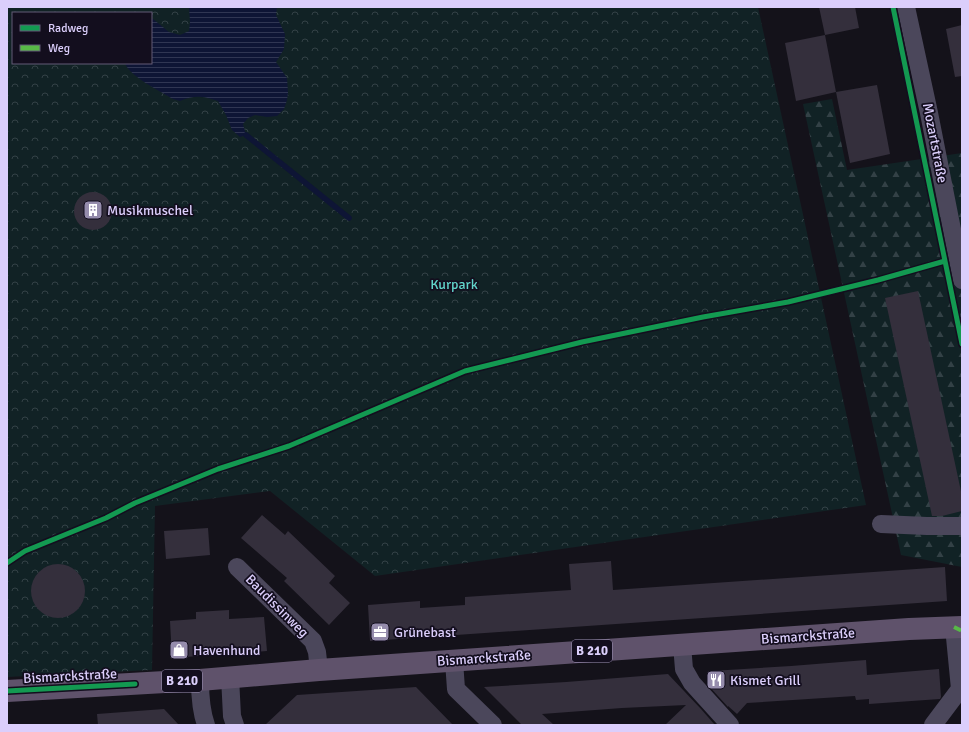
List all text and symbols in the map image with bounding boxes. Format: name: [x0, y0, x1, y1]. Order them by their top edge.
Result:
legend: [12, 12, 152, 64]
text: Radweg: [48, 21, 88, 36]
text: Weg: [48, 41, 70, 56]
street label: Mozartstraße: [919, 102, 951, 184]
building icon: Musikmuschel: [82, 199, 104, 221]
place label: Musikmuschel: [107, 202, 193, 219]
park label: Kurpark: [430, 276, 478, 293]
street label: Baudissinweg: [242, 571, 312, 641]
office icon: Grünebast: [369, 621, 391, 643]
place label: Grünebast: [394, 624, 456, 641]
street label: Bismarckstraße: [760, 624, 856, 648]
shop icon: Havenhund: [168, 639, 190, 661]
road number: B 210: [572, 640, 612, 662]
place label: Havenhund: [193, 642, 261, 659]
street label: Bismarckstraße: [436, 646, 532, 670]
street label: Bismarckstraße: [23, 665, 117, 687]
restaurant icon: Kismet Grill: [705, 669, 727, 691]
road number: B 210: [162, 670, 202, 692]
place label: Kismet Grill: [730, 672, 801, 689]

